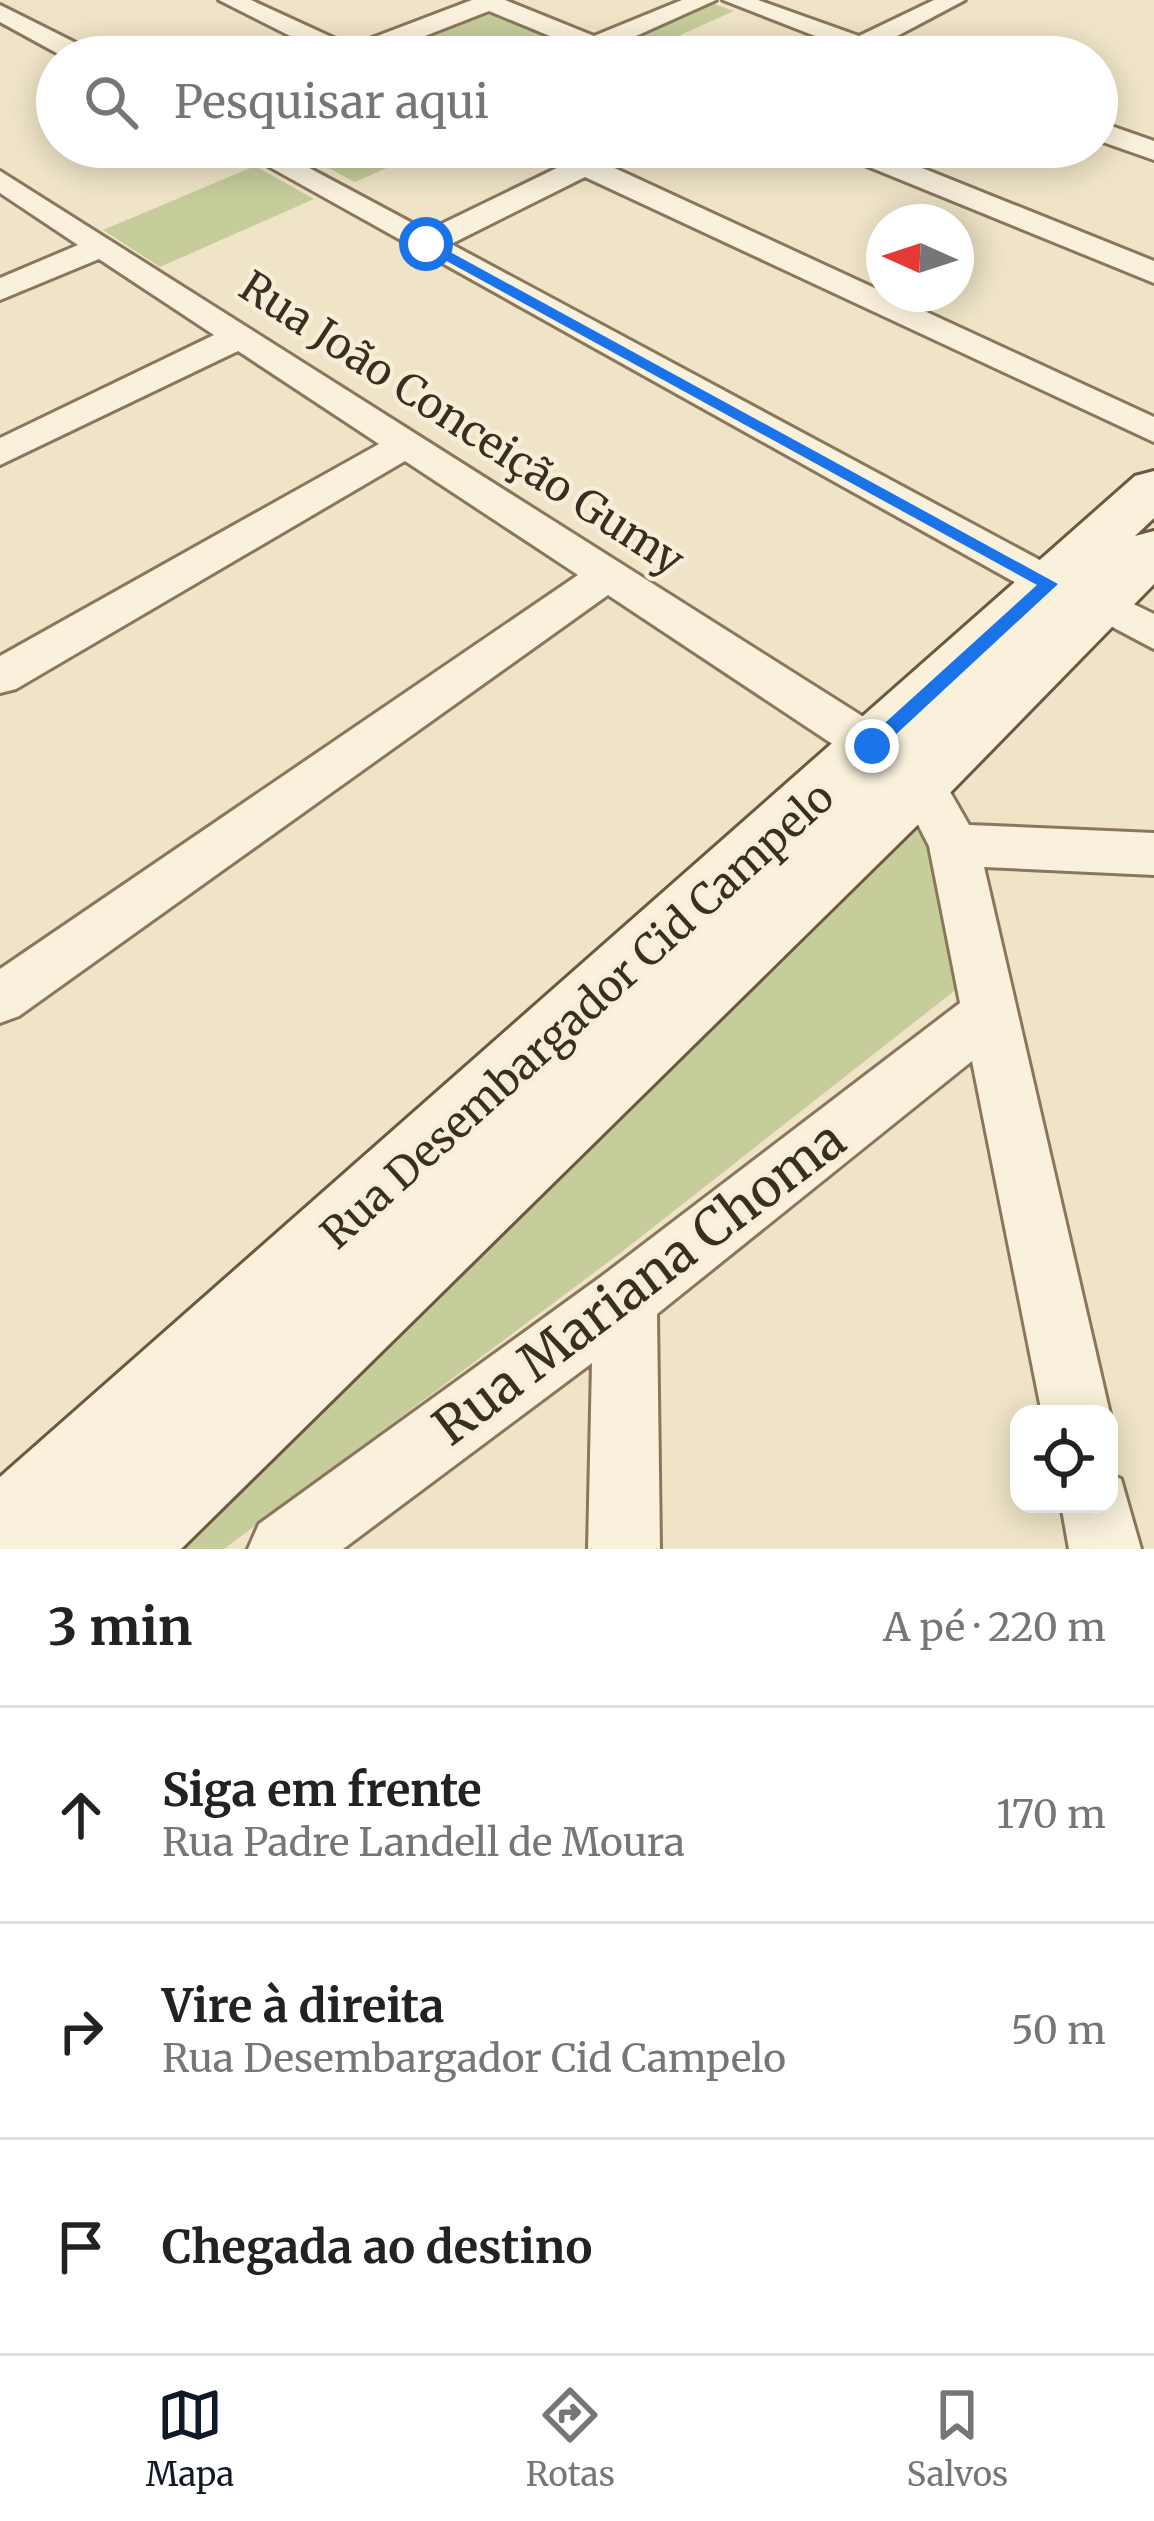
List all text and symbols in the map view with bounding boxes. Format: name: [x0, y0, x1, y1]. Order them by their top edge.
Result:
search box: [36, 36, 1118, 168]
icon: search: [78, 69, 144, 135]
text: Pesquisar aqui: [174, 74, 489, 130]
north arrow: [866, 204, 974, 312]
route start: [399, 217, 453, 271]
street label: Rua João Conceição Gumy: [230, 260, 694, 586]
route end: [845, 719, 899, 773]
street label: Rua Desembargador Cid Campelo: [310, 771, 845, 1260]
street label: Rua Mariana Choma: [421, 1107, 857, 1459]
map controls: [1010, 1405, 1118, 1513]
button: locate: [1010, 1405, 1118, 1513]
text: 3 min: [48, 1595, 192, 1659]
text: A pé · 220 m: [883, 1603, 1106, 1652]
text: Siga em frente: [162, 1762, 482, 1818]
icon: ahead: [48, 1782, 114, 1848]
text: 170 m: [996, 1790, 1106, 1839]
text: Rua Padre Landell de Moura: [162, 1818, 685, 1867]
text: Vire à direita: [162, 1978, 444, 2034]
icon: right: [48, 1998, 114, 2064]
text: 50 m: [1011, 2006, 1106, 2055]
text: Rua Desembargador Cid Campelo: [162, 2034, 786, 2083]
icon: arrive: [48, 2214, 114, 2280]
text: Chegada ao destino: [162, 2219, 592, 2275]
tab: Mapa: [146, 2382, 234, 2495]
tab: Rotas: [526, 2382, 615, 2495]
tab: Salvos: [906, 2382, 1008, 2495]

